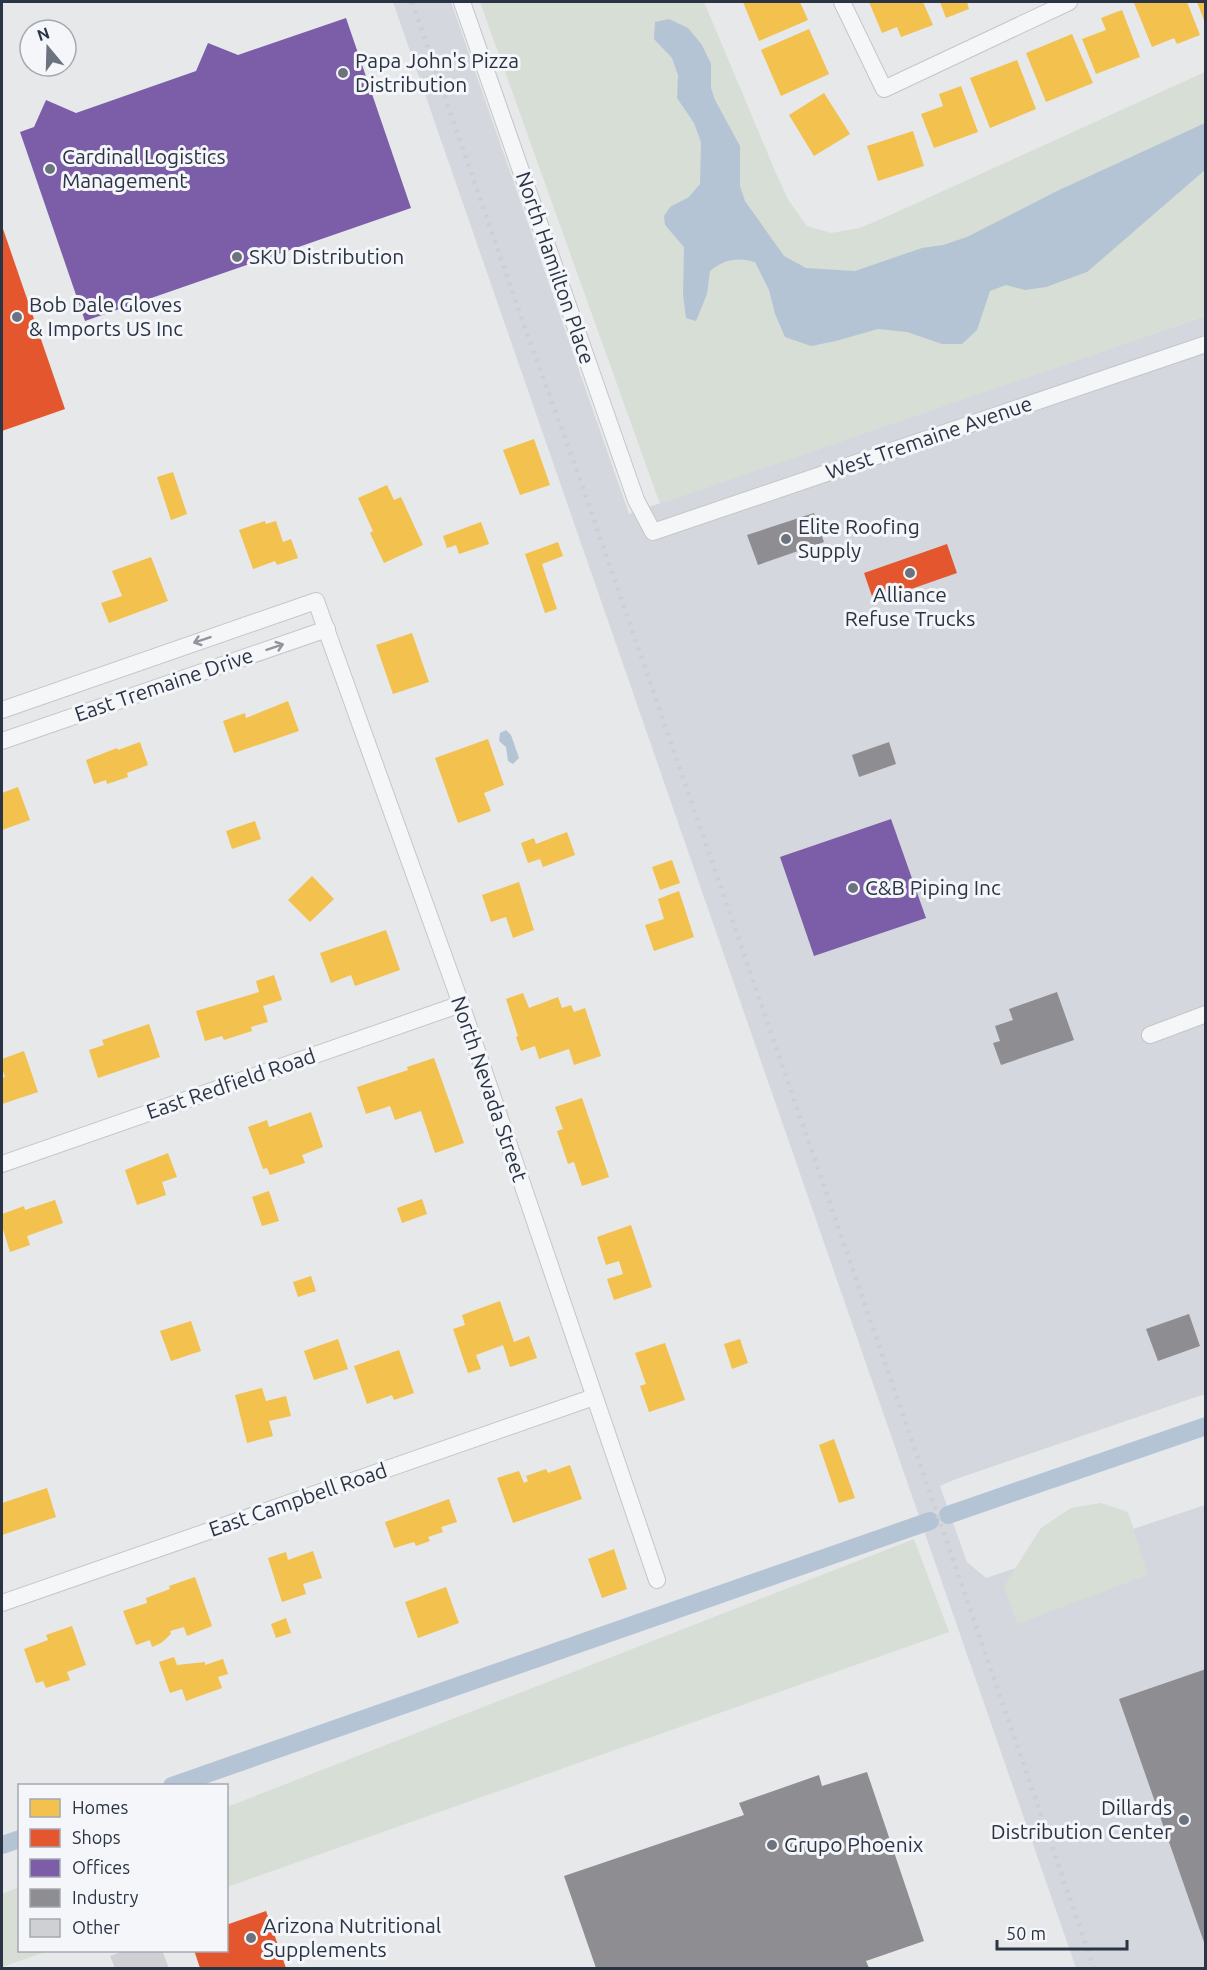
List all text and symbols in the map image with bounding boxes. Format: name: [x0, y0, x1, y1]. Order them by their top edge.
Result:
north arrow: [18, 18, 78, 78]
text: N: [35, 23, 52, 44]
place label: Papa John's Pizza Distribution: [355, 48, 519, 96]
marker: Papa John's Pizza Distribution: [336, 66, 350, 80]
place label: Cardinal Logistics Management: [62, 144, 226, 192]
marker: Cardinal Logistics Management: [43, 162, 57, 176]
street label: North Hamilton Place: [512, 168, 600, 367]
place label: SKU Distribution: [249, 244, 404, 268]
marker: SKU Distribution: [230, 250, 244, 264]
place label: Bob Dale Gloves & Imports US Inc: [29, 292, 183, 340]
marker: Bob Dale Gloves & Imports US Inc: [10, 310, 24, 324]
street label: West Tremaine Avenue: [822, 390, 1035, 484]
place label: Elite Roofing Supply: [798, 514, 920, 562]
marker: Elite Roofing Supply: [779, 532, 793, 546]
marker: Alliance Refuse Trucks: [903, 566, 917, 580]
place label: Alliance Refuse Trucks: [845, 582, 975, 630]
one-way arrow: [193, 636, 212, 647]
one-way arrow: [265, 641, 284, 652]
street label: East Tremaine Drive: [71, 642, 256, 726]
place label: C&B Piping Inc: [865, 875, 1001, 899]
marker: C&B Piping Inc: [846, 881, 860, 895]
street label: North Nevada Street: [447, 993, 533, 1184]
street label: East Redfield Road: [143, 1043, 318, 1123]
street label: East Campbell Road: [205, 1457, 390, 1541]
legend: [18, 1784, 228, 1952]
place label: Dillards Distribution Center: [991, 1795, 1172, 1843]
text: Homes: [72, 1797, 129, 1817]
marker: Dillards Distribution Center: [1177, 1813, 1191, 1827]
text: Shops: [72, 1827, 121, 1847]
place label: Grupo Phoenix: [784, 1832, 924, 1856]
marker: Grupo Phoenix: [765, 1838, 779, 1852]
text: Offices: [72, 1857, 130, 1877]
text: Industry: [72, 1887, 139, 1907]
place label: Arizona Nutritional Supplements: [263, 1913, 441, 1961]
scale bar: [997, 1913, 1128, 1951]
text: Other: [72, 1917, 120, 1937]
text: 50 m: [1006, 1923, 1046, 1943]
marker: Arizona Nutritional Supplements: [244, 1931, 258, 1945]

